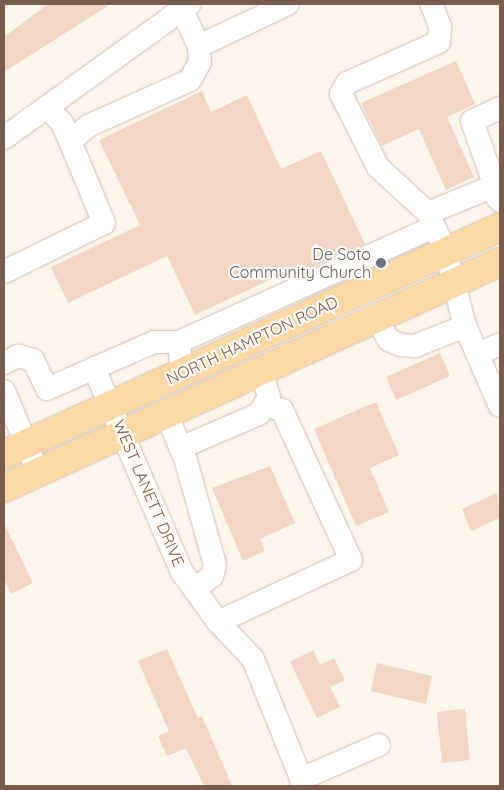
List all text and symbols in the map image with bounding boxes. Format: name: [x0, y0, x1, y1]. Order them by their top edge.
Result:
place label: De Soto Community Church: [229, 244, 371, 282]
marker: De Soto Community Church: [375, 257, 387, 269]
street label: NORTH HAMPTON ROAD: [163, 292, 341, 388]
street label: WEST LANETT DRIVE: [109, 417, 189, 569]

